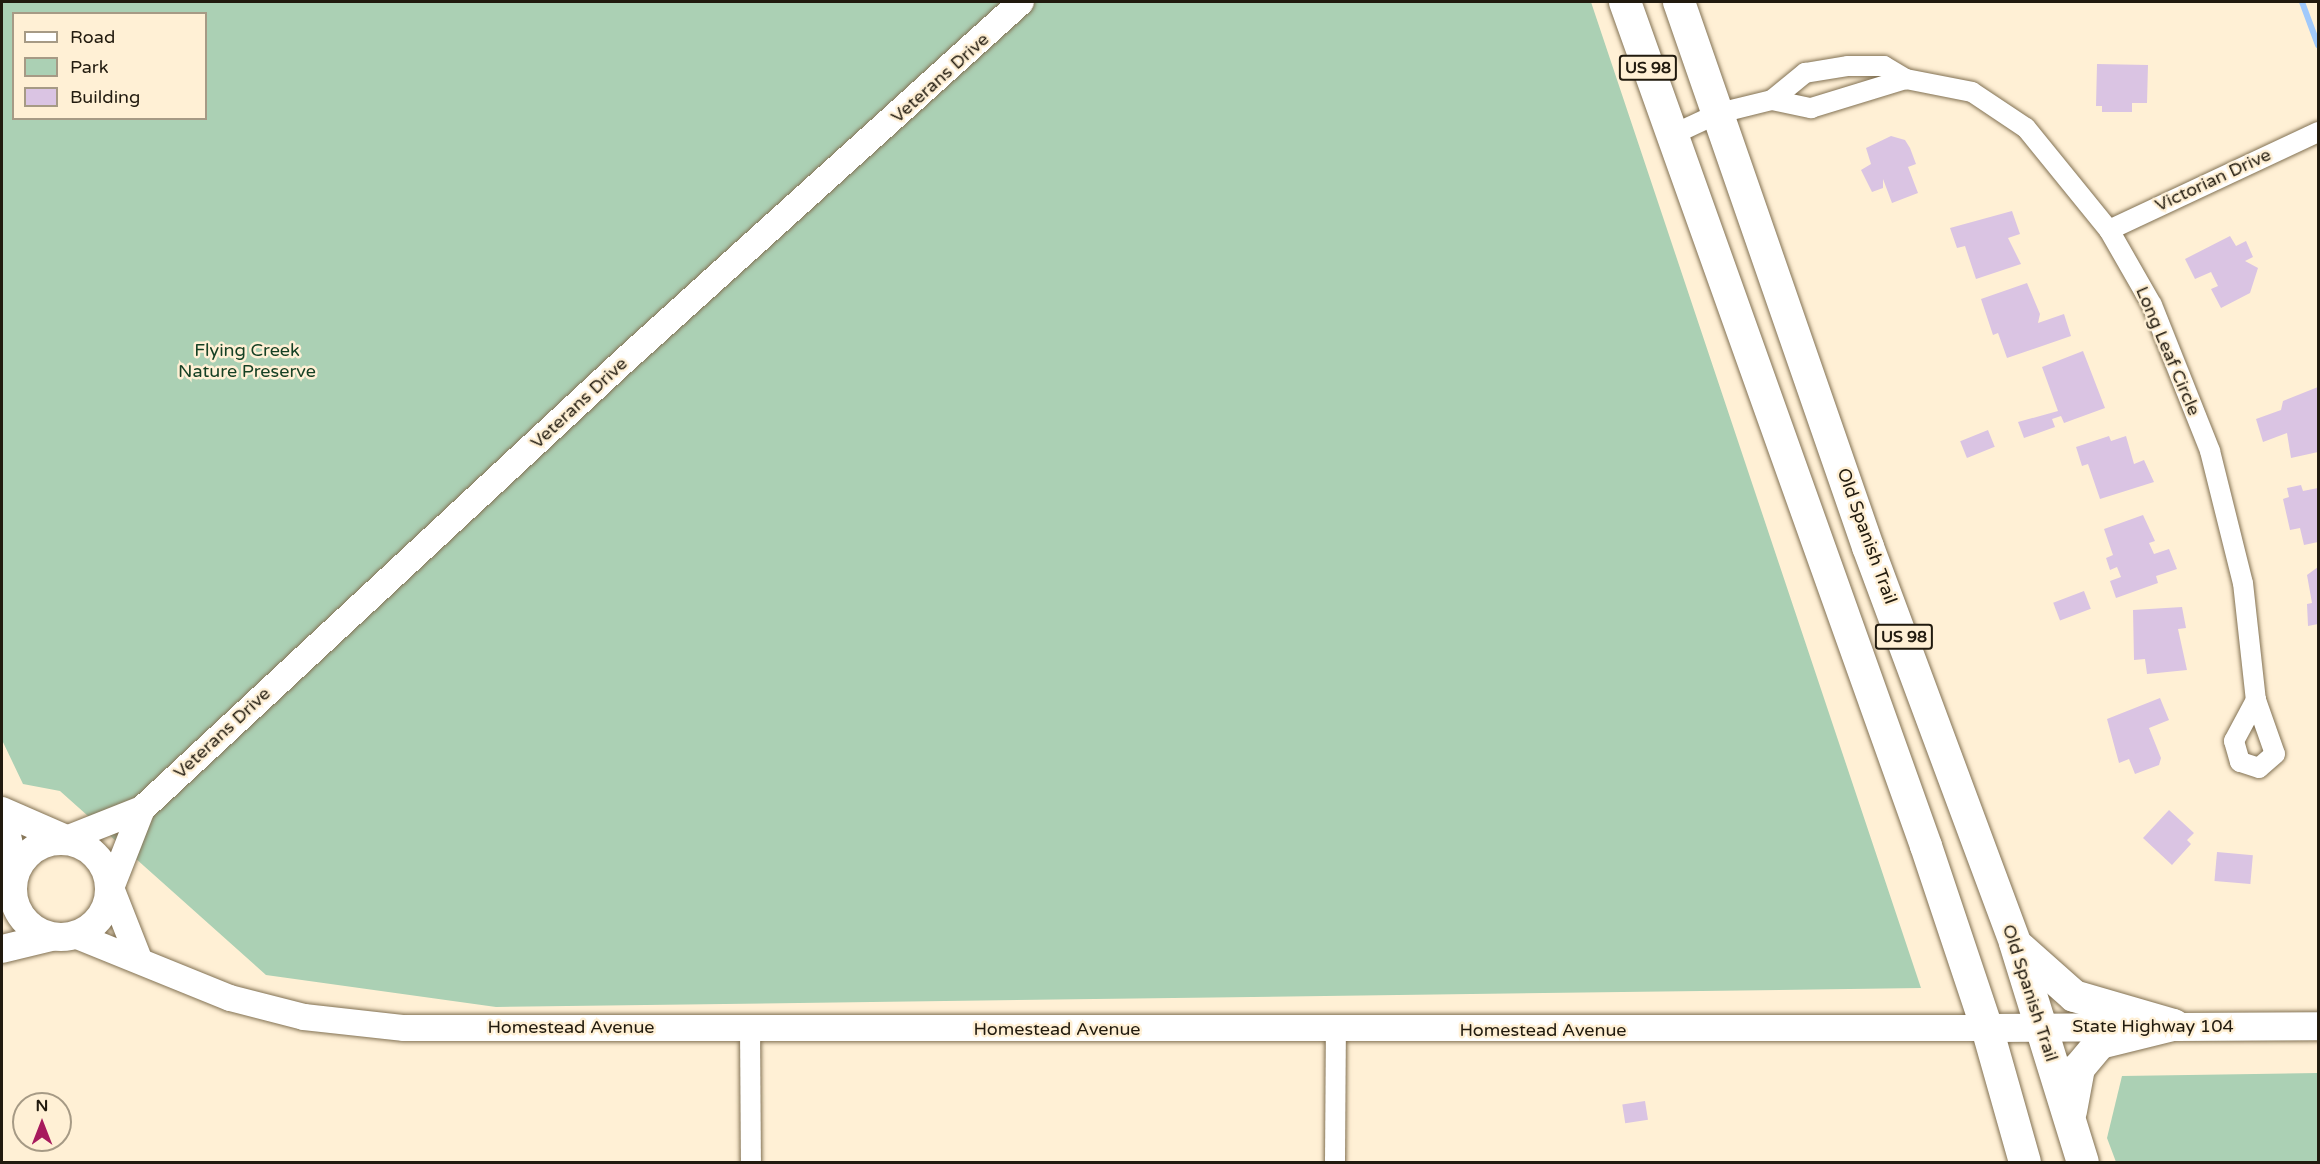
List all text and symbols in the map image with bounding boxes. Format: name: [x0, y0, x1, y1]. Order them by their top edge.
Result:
legend: [12, 12, 207, 120]
text: Road: [70, 26, 115, 48]
street label: Veterans Drive: [887, 28, 993, 128]
road number: US 98: [1618, 55, 1678, 81]
text: Park: [70, 56, 108, 78]
text: Building: [70, 86, 140, 108]
street label: Victorian Drive: [2152, 144, 2274, 216]
street label: Long Leaf Circle: [2131, 283, 2205, 419]
park label: Flying Creek Nature Preserve: [178, 340, 316, 382]
street label: Veterans Drive: [526, 353, 632, 453]
street label: Old Spanish Trail: [1832, 465, 1902, 607]
road number: US 98: [1874, 624, 1934, 650]
street label: Veterans Drive: [169, 683, 275, 783]
street label: Old Spanish Trail: [1998, 922, 2062, 1064]
street label: State Highway 104: [2072, 1015, 2234, 1037]
street label: Homestead Avenue: [487, 1016, 655, 1038]
street label: Homestead Avenue: [973, 1018, 1141, 1040]
street label: Homestead Avenue: [1459, 1019, 1627, 1041]
north arrow: [12, 1092, 72, 1152]
text: N: [36, 1096, 48, 1116]

